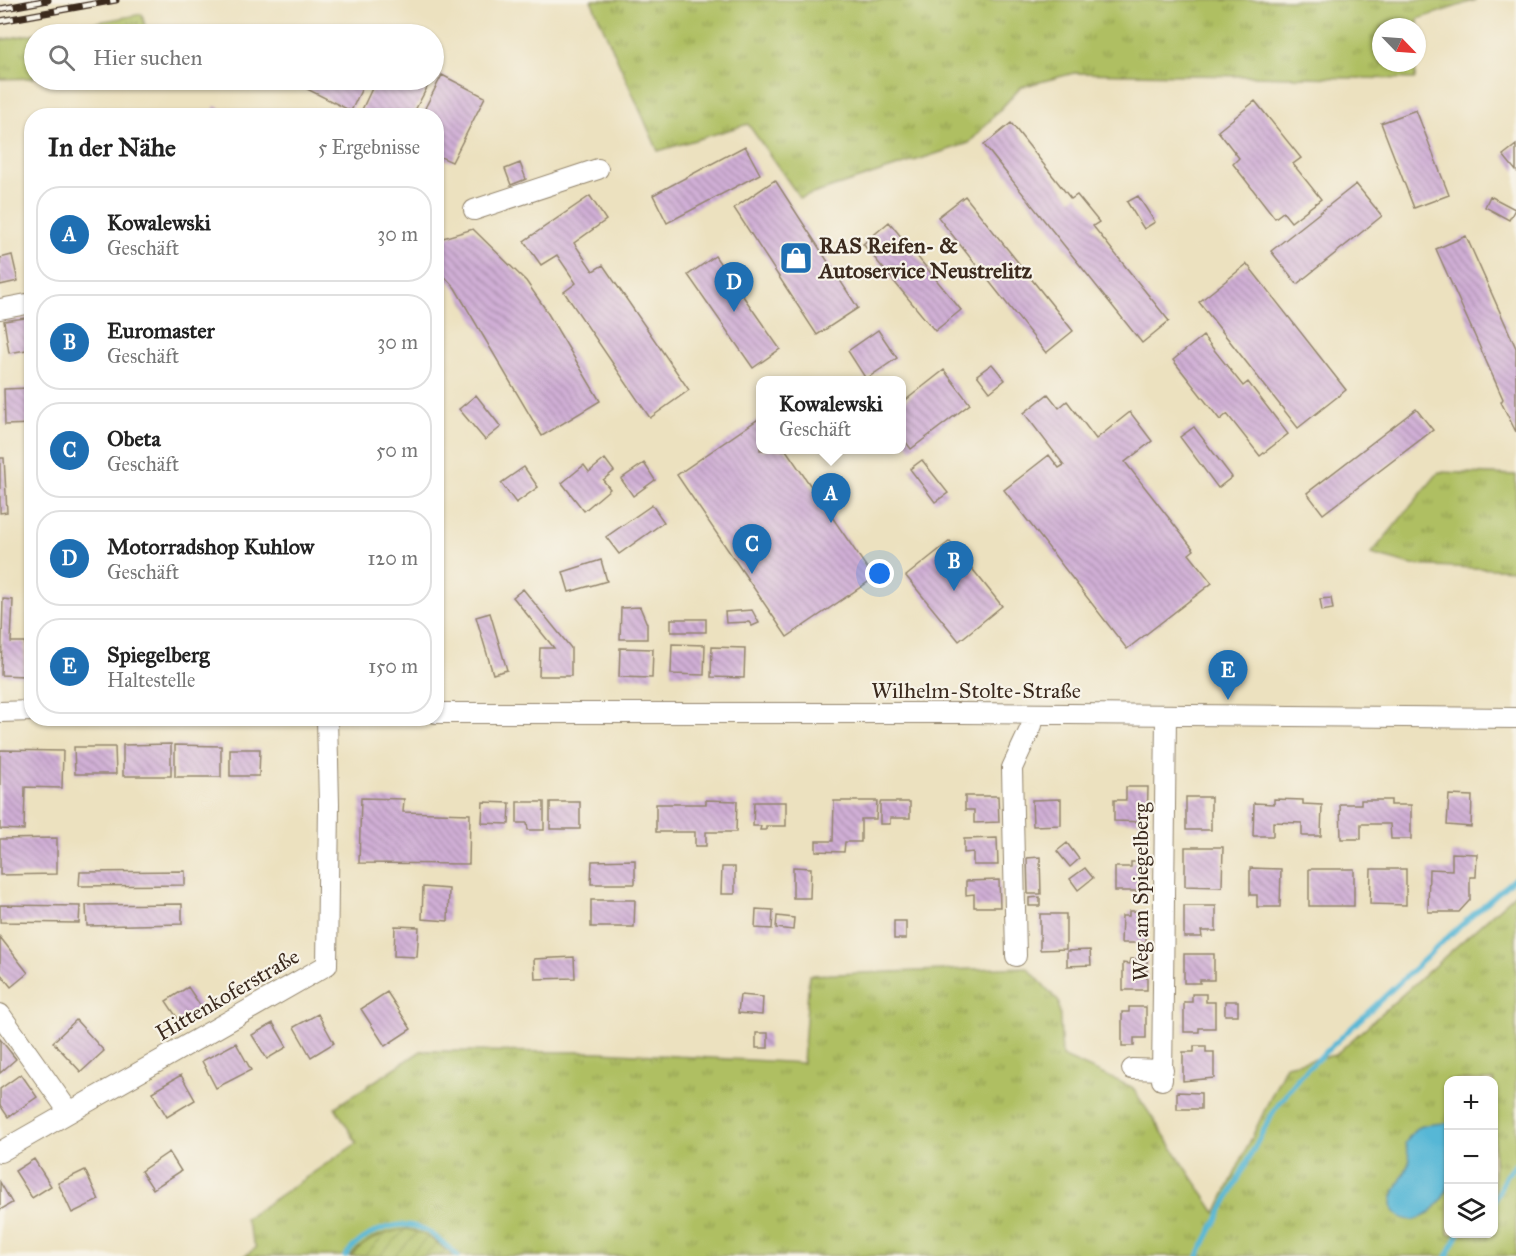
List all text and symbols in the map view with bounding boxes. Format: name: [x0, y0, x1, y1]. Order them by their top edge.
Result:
north arrow: [1372, 18, 1426, 72]
search box: [24, 24, 444, 90]
icon: search: [45, 41, 78, 74]
text: Hier suchen: [93, 44, 202, 71]
text: In der Nähe: [48, 131, 176, 163]
text: 5 Ergebnisse: [318, 135, 420, 159]
text: Kowalewski: [107, 209, 211, 236]
text: A: [63, 222, 76, 246]
text: 30 m: [377, 222, 418, 246]
place label: RAS Reifen- & Autoservice Neustrelitz: [817, 232, 1033, 284]
text: Geschäft: [107, 236, 179, 260]
shop icon: RAS Reifen- & Autoservice Neustrelitz: [778, 240, 814, 276]
pin: D: [714, 262, 754, 312]
text: Euromaster: [107, 317, 215, 344]
text: B: [63, 330, 76, 354]
text: 30 m: [377, 330, 418, 354]
text: Geschäft: [107, 344, 179, 368]
popup: [756, 376, 906, 454]
text: Kowalewski: [779, 390, 883, 417]
text: Geschäft: [779, 417, 851, 441]
text: Obeta: [107, 425, 161, 452]
text: C: [63, 438, 76, 462]
text: 50 m: [376, 438, 418, 462]
text: Geschäft: [107, 452, 179, 476]
pin: A: [812, 474, 850, 523]
pin: C: [732, 524, 771, 574]
text: Motorradshop Kuhlow: [107, 533, 314, 560]
pin: B: [934, 542, 974, 591]
text: D: [62, 546, 77, 570]
text: 120 m: [367, 546, 418, 570]
your location: [865, 559, 894, 588]
text: Geschäft: [107, 560, 179, 584]
text: Spiegelberg: [107, 641, 210, 668]
pin: E: [1208, 650, 1248, 700]
text: E: [62, 654, 77, 678]
text: 150 m: [368, 654, 418, 678]
text: Haltestelle: [107, 668, 195, 692]
street label: Wilhelm-Stolte-Straße: [871, 677, 1081, 704]
street label: Weg am Spiegelberg: [1127, 802, 1154, 982]
street label: Hittenkoferstraße: [151, 942, 304, 1046]
map controls: [1444, 1076, 1498, 1238]
button: +: [1444, 1076, 1498, 1130]
button: −: [1444, 1130, 1498, 1184]
button: layers: [1444, 1184, 1498, 1238]

